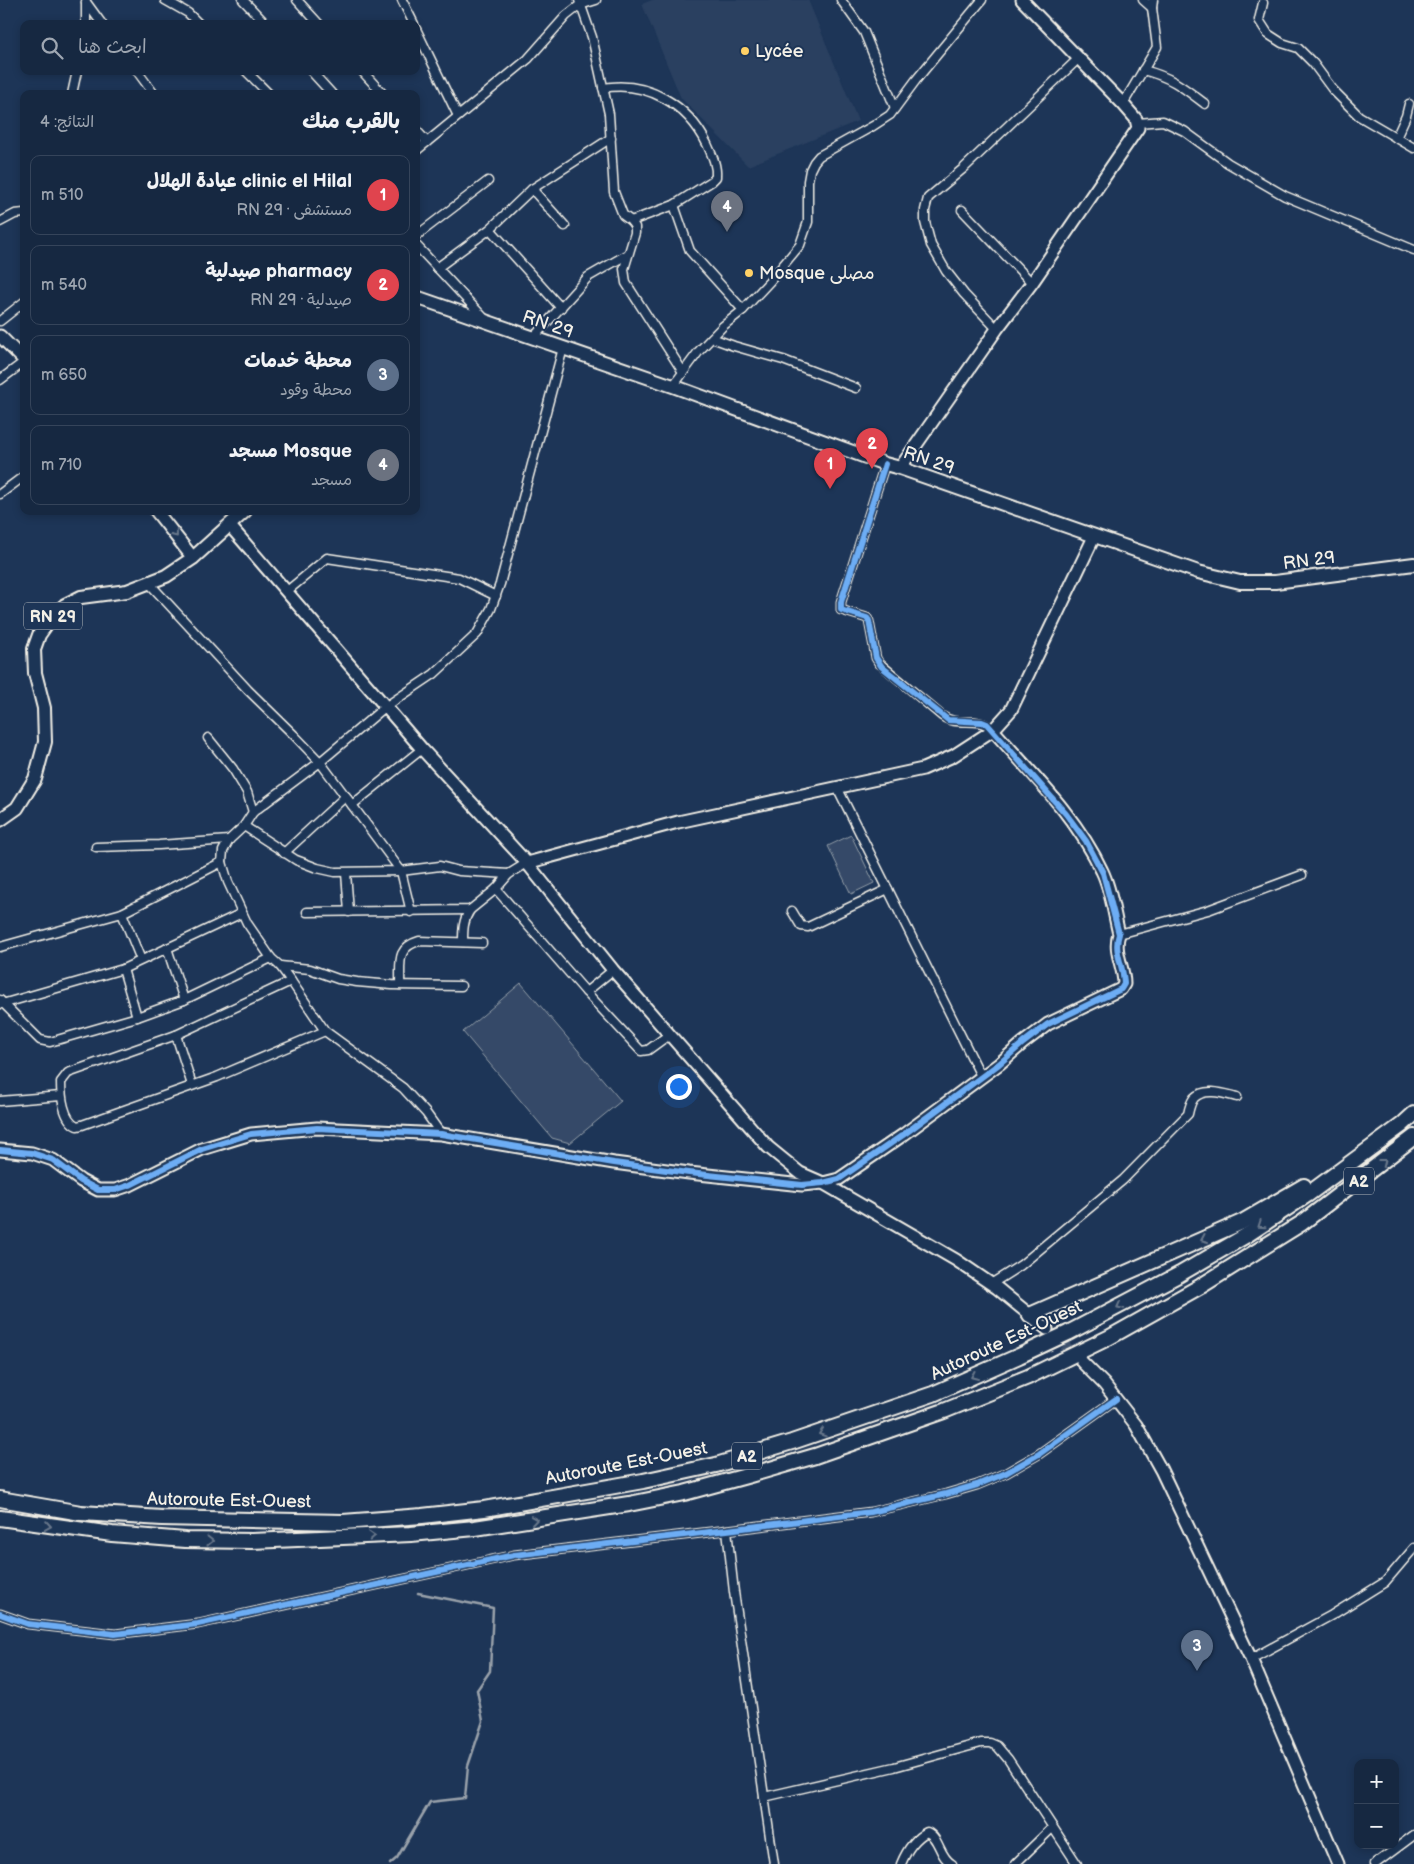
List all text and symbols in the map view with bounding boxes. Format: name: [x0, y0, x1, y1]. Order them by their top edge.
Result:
search box: [20, 20, 420, 75]
icon: search: [38, 34, 66, 62]
text: ابحث هنا: [78, 36, 147, 59]
place label: Lycée: [755, 41, 804, 62]
marker: Lycée: [739, 45, 751, 57]
text: بالقرب منك: [302, 109, 400, 134]
text: النتائج: 4: [40, 113, 94, 132]
text: clinic el Hilal عيادة الهلال: [147, 170, 352, 193]
text: 510 m: [41, 186, 83, 205]
text: 1: [380, 186, 386, 205]
pin: 4: [711, 191, 743, 232]
text: مستشفى · RN 29: [237, 201, 352, 220]
text: pharmacy صيدلية: [205, 260, 352, 283]
place label: Mosque مصلى: [759, 263, 874, 284]
marker: Mosque مصلى: [743, 267, 755, 279]
text: 540 m: [41, 276, 87, 295]
text: 2: [378, 276, 388, 295]
text: صيدلية · RN 29: [250, 291, 352, 310]
street label: RN 29: [520, 306, 576, 343]
text: محطة خدمات: [244, 350, 352, 373]
text: 650 m: [41, 366, 87, 385]
text: 3: [378, 366, 388, 385]
text: محطة وقود: [280, 381, 352, 400]
pin: 2: [856, 428, 888, 469]
text: Mosque مسجد: [229, 440, 352, 463]
street label: RN 29: [901, 442, 957, 479]
pin: 1: [814, 448, 846, 489]
text: 710 m: [41, 456, 82, 475]
text: 4: [378, 456, 388, 475]
text: مسجد: [311, 471, 352, 490]
one-way arrow: [169, 529, 178, 538]
street label: RN 29: [1282, 547, 1336, 574]
road number: RN 29: [24, 602, 82, 630]
your location: [666, 1074, 692, 1100]
one-way arrow: [1377, 1159, 1386, 1167]
road number: A2: [1344, 1168, 1374, 1194]
one-way arrow: [1258, 1219, 1267, 1228]
one-way arrow: [1200, 1232, 1209, 1243]
street label: Autoroute Est-Ouest: [927, 1296, 1086, 1385]
one-way arrow: [1117, 1300, 1126, 1310]
one-way arrow: [970, 1370, 979, 1381]
one-way arrow: [818, 1427, 826, 1437]
street label: Autoroute Est-Ouest: [543, 1437, 709, 1489]
road number: A2: [732, 1442, 762, 1470]
street label: Autoroute Est-Ouest: [147, 1489, 312, 1512]
one-way arrow: [530, 1515, 538, 1526]
one-way arrow: [45, 1520, 53, 1531]
one-way arrow: [369, 1531, 377, 1542]
one-way arrow: [206, 1535, 214, 1546]
pin: 3: [1181, 1630, 1213, 1671]
map controls: [1354, 1759, 1399, 1849]
button: +: [1354, 1759, 1399, 1804]
button: −: [1354, 1804, 1399, 1849]

